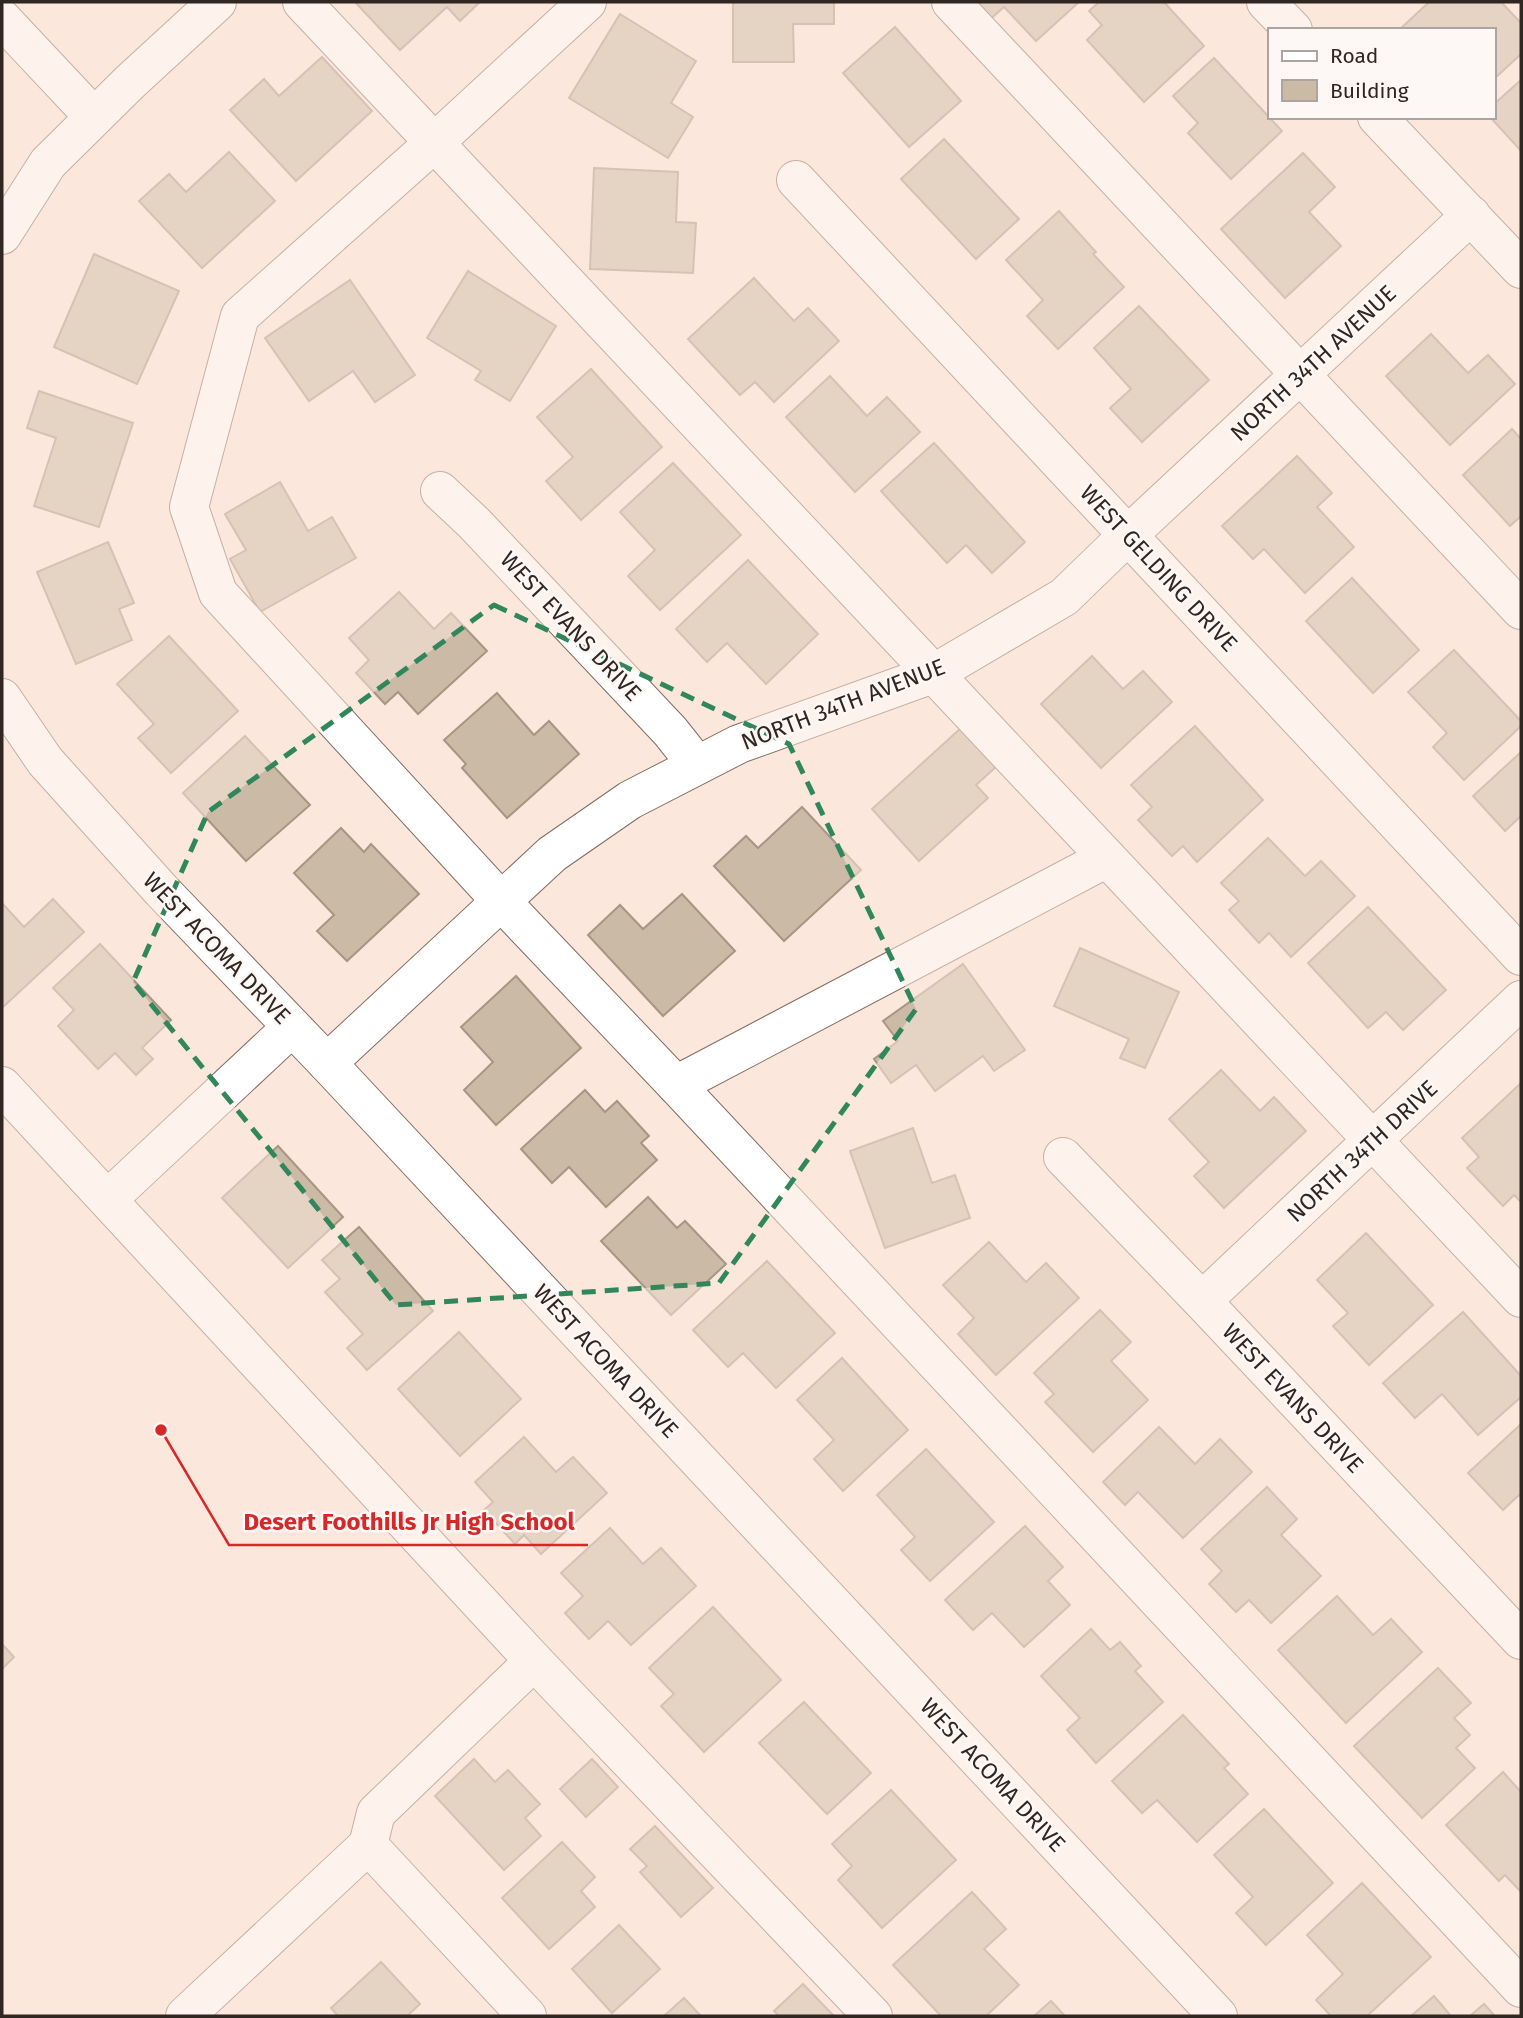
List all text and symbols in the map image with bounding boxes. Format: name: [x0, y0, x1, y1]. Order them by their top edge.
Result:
legend: [1268, 28, 1495, 119]
text: Road: [1330, 43, 1378, 69]
text: Building: [1330, 78, 1409, 104]
street label: NORTH 34TH AVENUE: [1224, 279, 1402, 447]
street label: WEST GELDING DRIVE: [1074, 479, 1244, 657]
street label: WEST EVANS DRIVE: [495, 546, 647, 706]
street label: NORTH 34TH AVENUE: [737, 652, 949, 756]
street label: WEST ACOMA DRIVE: [137, 866, 297, 1030]
street label: NORTH 34TH DRIVE: [1281, 1074, 1443, 1228]
street label: WEST ACOMA DRIVE: [528, 1278, 684, 1444]
street label: WEST EVANS DRIVE: [1217, 1318, 1369, 1478]
callout: Desert Foothills Jr High School: [229, 1500, 588, 1545]
text: Desert Foothills Jr High School: [243, 1508, 575, 1536]
street label: WEST ACOMA DRIVE: [915, 1692, 1071, 1858]

